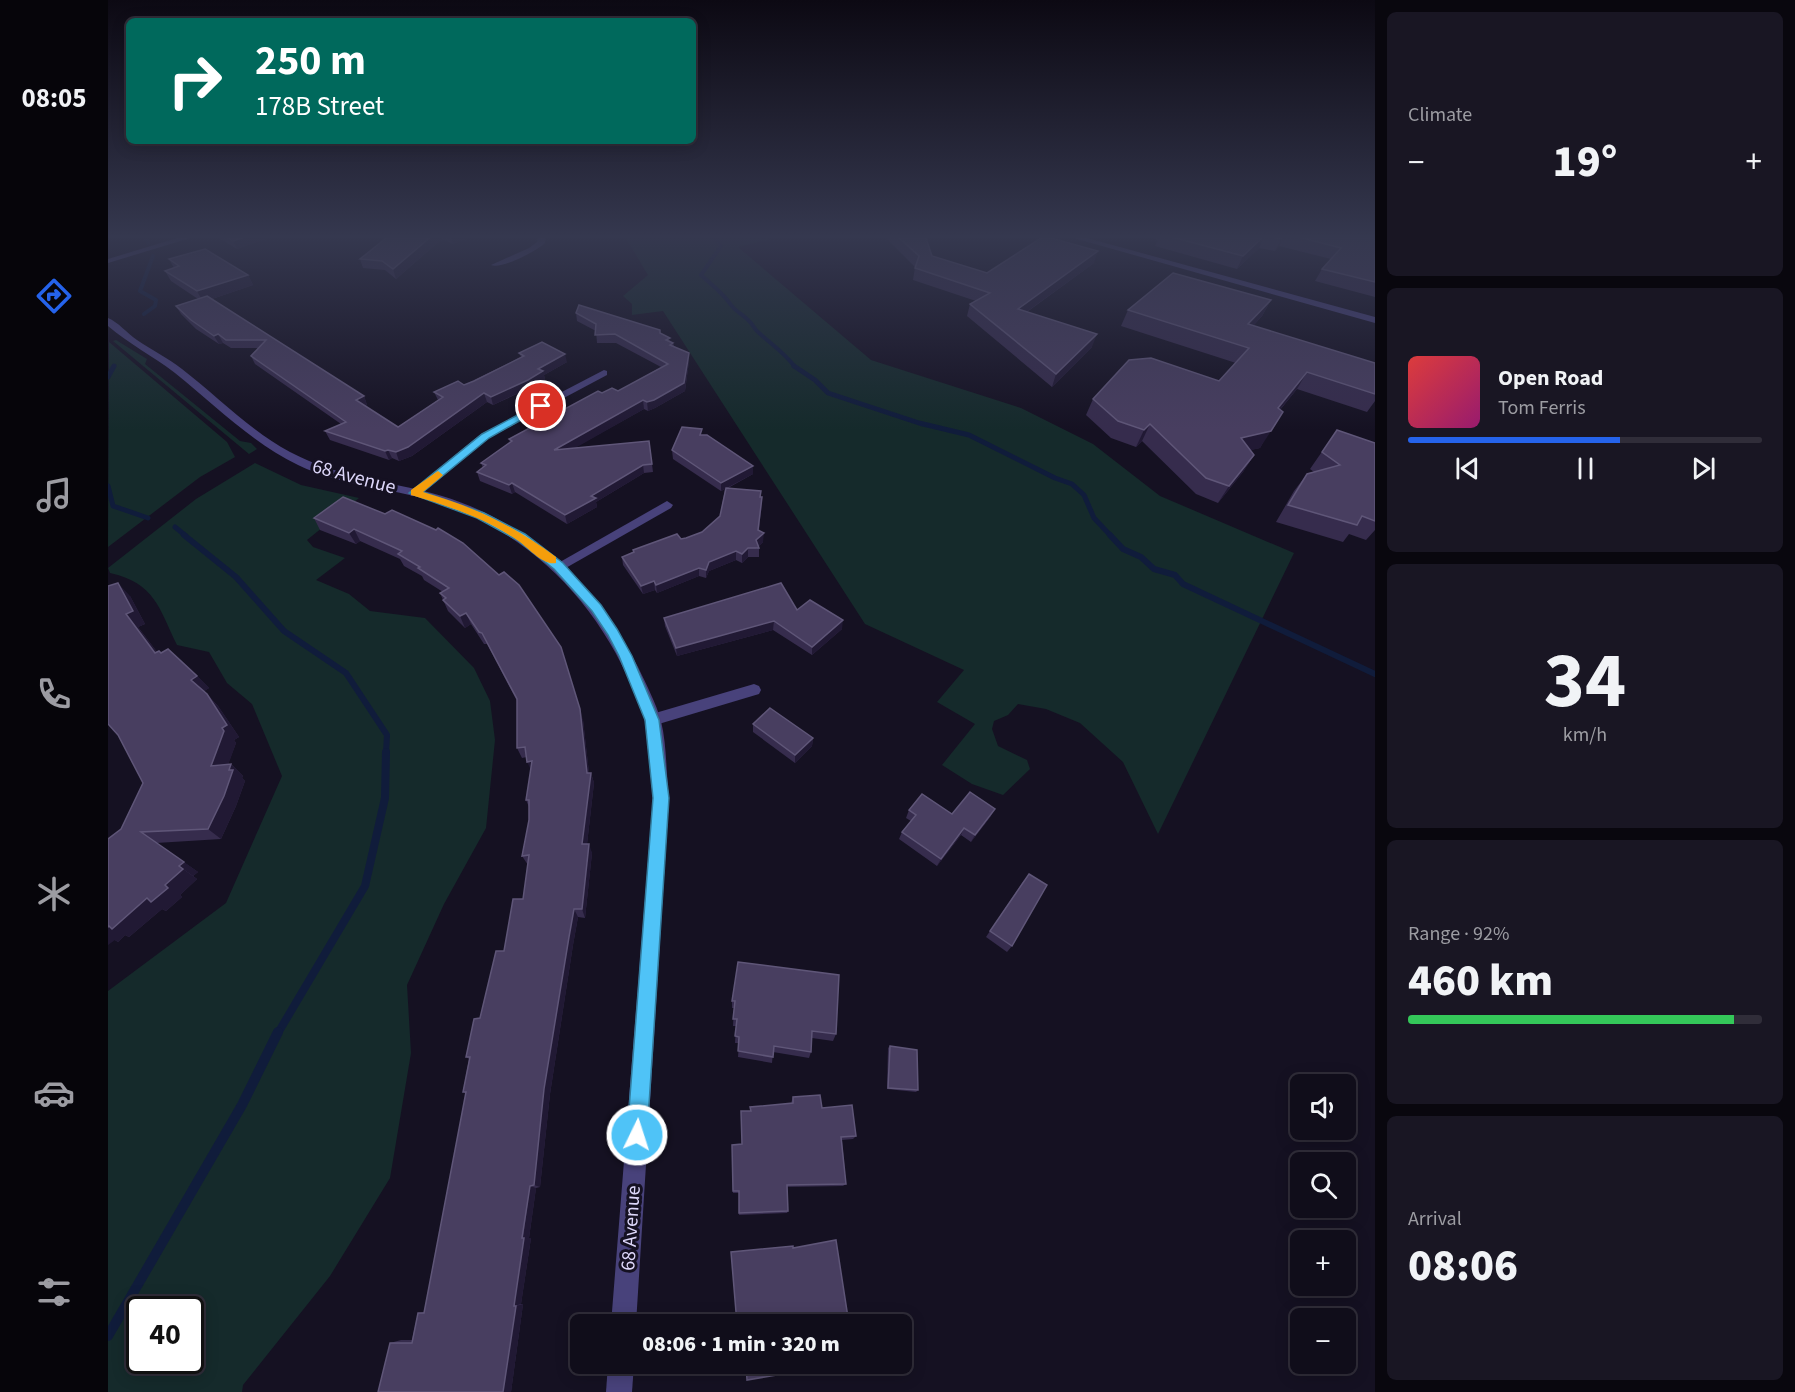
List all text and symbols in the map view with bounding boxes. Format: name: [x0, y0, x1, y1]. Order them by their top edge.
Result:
text: 250 m: [255, 31, 366, 91]
icon: right: [156, 42, 234, 120]
text: 08:05: [21, 79, 87, 118]
text: 178B Street: [255, 87, 384, 126]
text: Climate: [1408, 101, 1472, 129]
text: 19°: [1553, 130, 1617, 194]
text: −: [1408, 139, 1424, 186]
text: +: [1746, 139, 1762, 186]
icon: directions: [33, 275, 75, 317]
text: Open Road: [1498, 362, 1603, 394]
pin: [515, 380, 566, 431]
icon: arrive: [524, 389, 557, 422]
text: Tom Ferris: [1498, 394, 1586, 422]
street label: 68 Avenue: [309, 452, 399, 502]
icon: previous: [1451, 452, 1484, 485]
icon: pause: [1569, 452, 1602, 485]
icon: next: [1687, 452, 1720, 485]
icon: music: [33, 474, 75, 516]
text: 34: [1544, 626, 1626, 737]
icon: phone: [33, 673, 75, 715]
text: km/h: [1563, 721, 1607, 749]
icon: climate: [33, 873, 75, 915]
text: Range · 92%: [1408, 920, 1509, 948]
text: 460 km: [1408, 949, 1553, 1013]
icon: car: [33, 1072, 75, 1114]
map controls: [1290, 1074, 1356, 1374]
button: sound: [1290, 1074, 1356, 1140]
position arrow: [605, 1103, 669, 1167]
button: search: [1290, 1152, 1356, 1218]
street label: 68 Avenue: [614, 1184, 648, 1272]
text: Arrival: [1408, 1205, 1462, 1233]
button: +: [1290, 1230, 1356, 1296]
text: 08:06: [1408, 1234, 1518, 1298]
icon: filters: [33, 1271, 75, 1313]
speed limit sign: 40: [126, 1296, 204, 1374]
button: −: [1290, 1308, 1356, 1374]
text: 08:06 · 1 min · 320 m: [642, 1328, 840, 1360]

